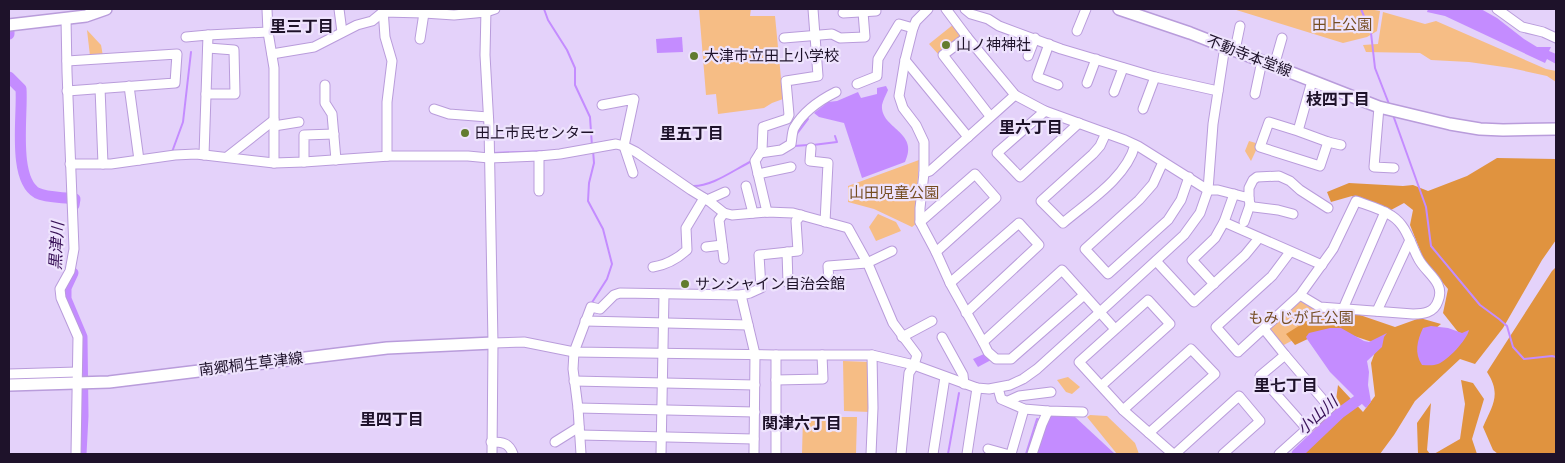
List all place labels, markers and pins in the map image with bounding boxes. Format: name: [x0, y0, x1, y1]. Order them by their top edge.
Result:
place label: 山ノ神神社: [956, 36, 1031, 54]
marker: 山ノ神神社: [940, 39, 952, 51]
place label: 大津市立田上小学校: [704, 47, 839, 65]
marker: 大津市立田上小学校: [688, 50, 700, 62]
place label: 田上市民センター: [475, 124, 595, 142]
marker: 田上市民センター: [459, 127, 471, 139]
place label: サンシャイン自治会館: [695, 275, 845, 293]
marker: サンシャイン自治会館: [679, 278, 691, 290]

